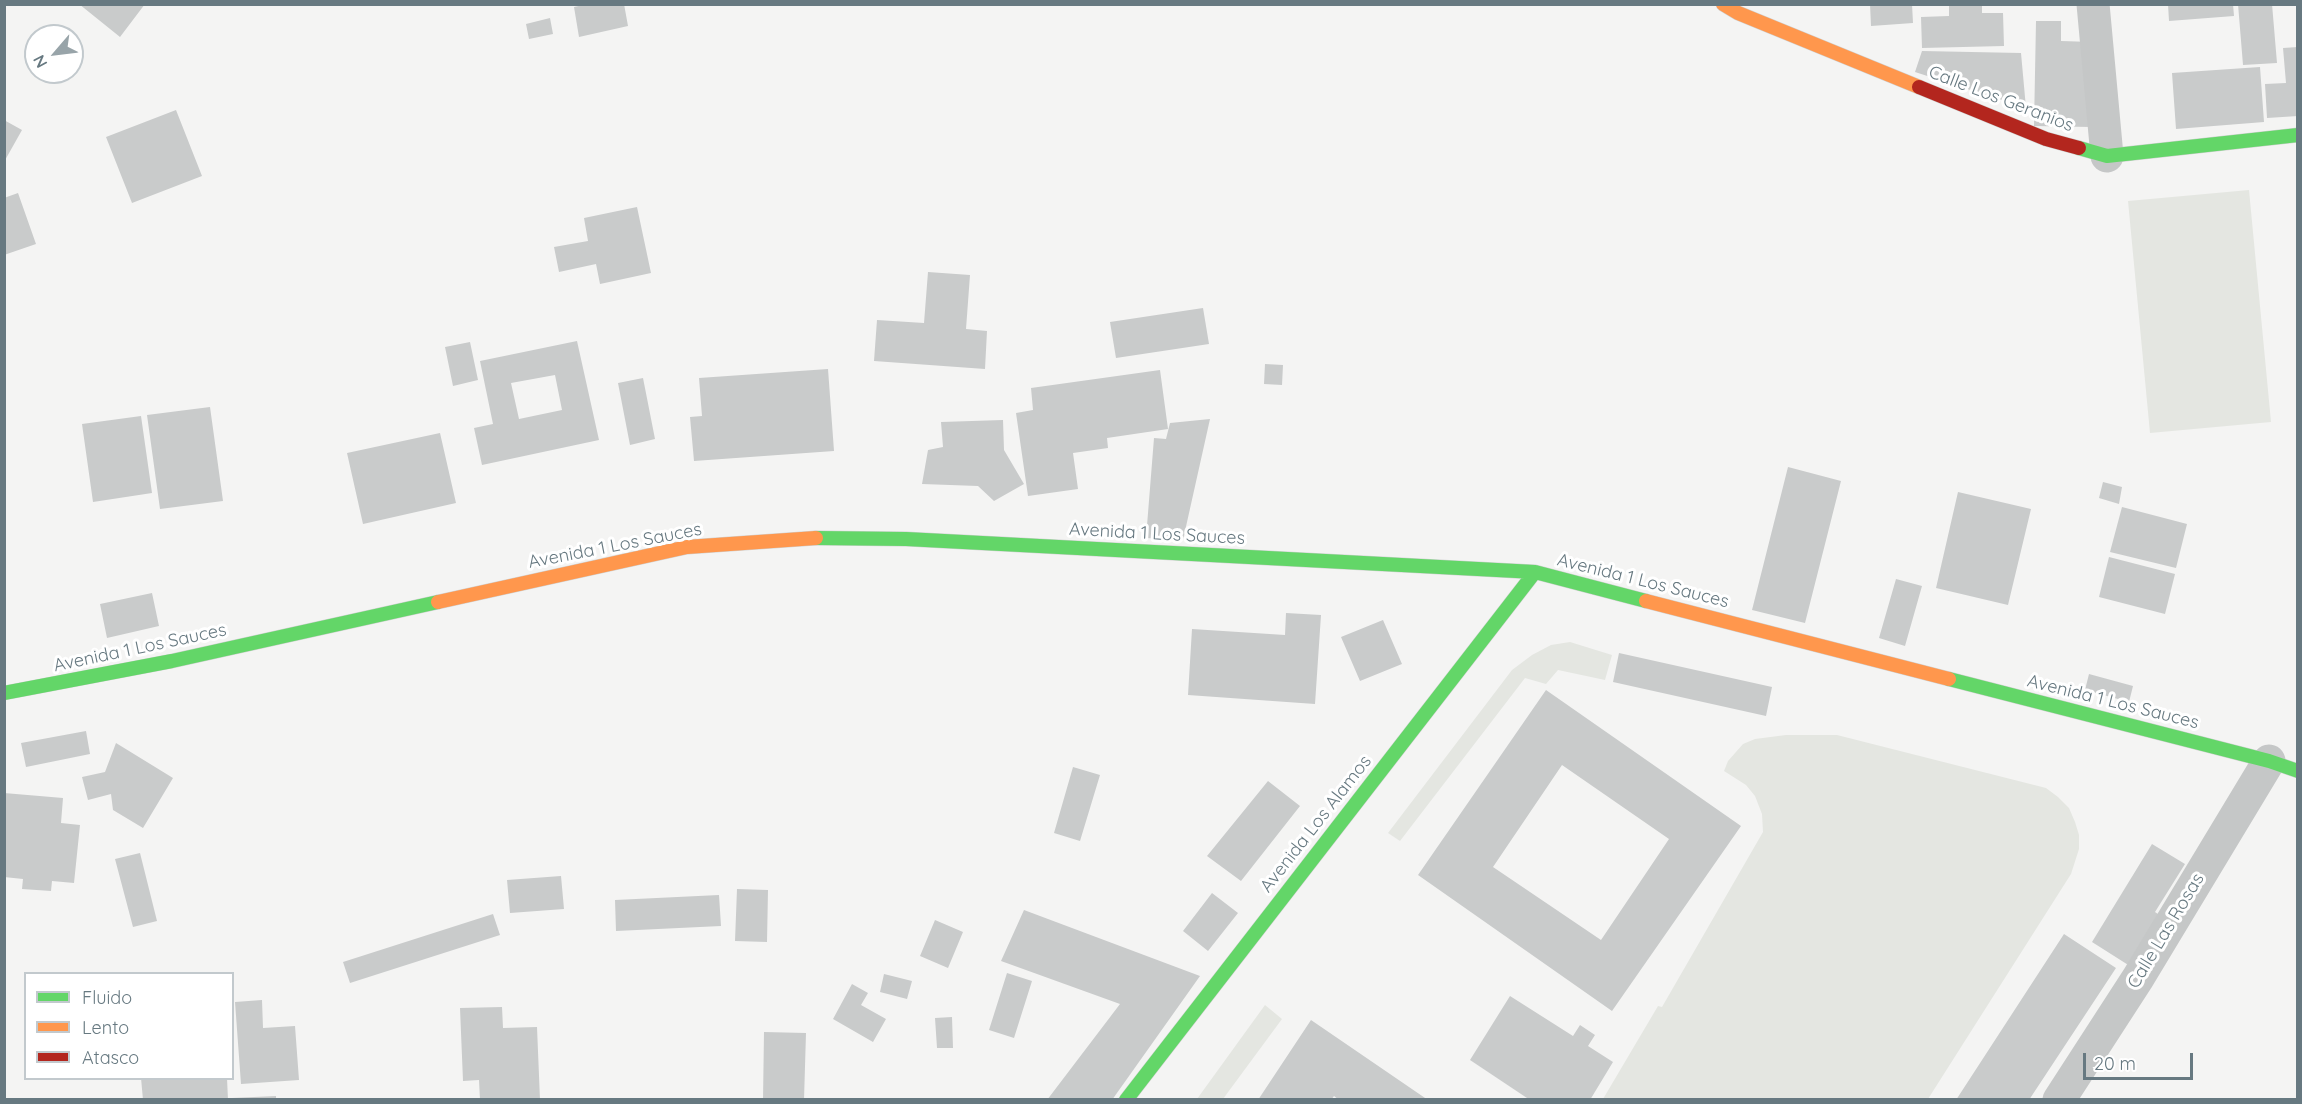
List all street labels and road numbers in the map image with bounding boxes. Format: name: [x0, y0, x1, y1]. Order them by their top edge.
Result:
street label: Calle Los Geranios: [1925, 61, 2077, 137]
street label: Avenida 1 Los Sauces: [526, 519, 704, 573]
street label: Avenida 1 Los Sauces: [1068, 519, 1246, 549]
street label: Avenida 1 Los Sauces: [1555, 549, 1731, 613]
street label: Avenida 1 Los Sauces: [52, 619, 228, 677]
street label: Avenida 1 Los Sauces: [2025, 670, 2201, 734]
street label: Avenida Los Alamos: [1256, 751, 1376, 897]
street label: Calle Las Rosas: [2123, 870, 2209, 992]

